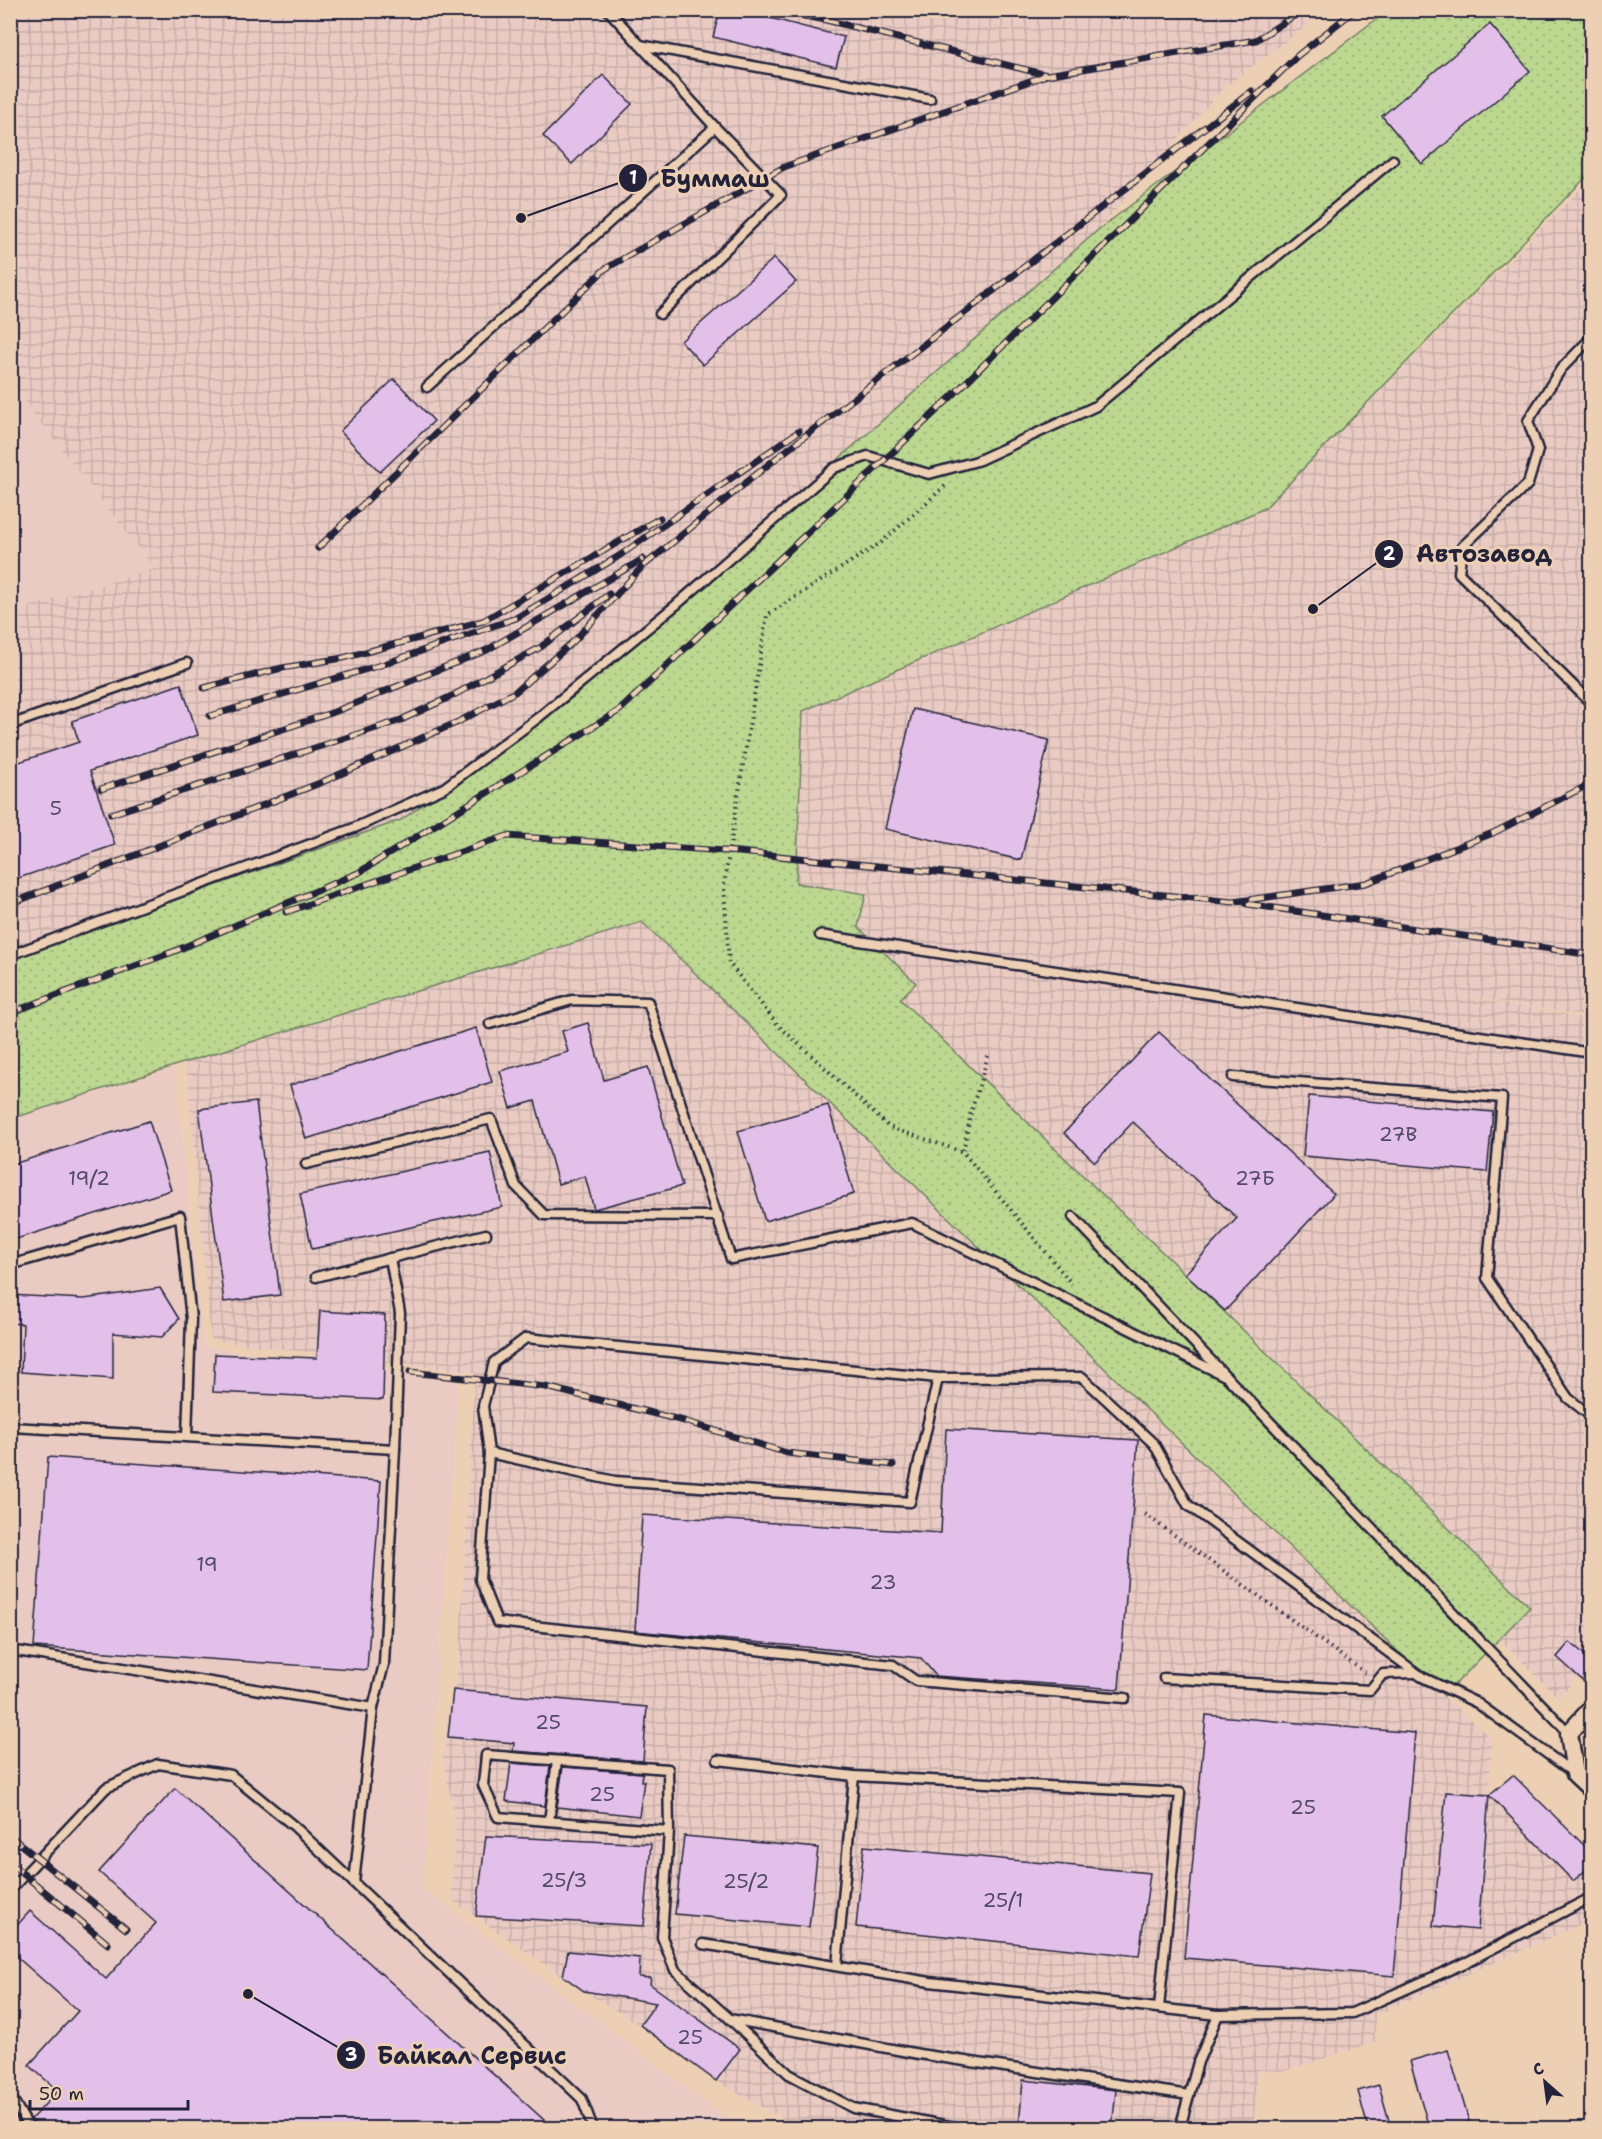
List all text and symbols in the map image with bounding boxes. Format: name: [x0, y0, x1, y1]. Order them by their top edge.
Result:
callout: Буммаш: [618, 157, 782, 199]
text: Буммаш: [660, 163, 770, 195]
text: 1: [629, 166, 637, 190]
callout: Автозавод: [1374, 533, 1564, 575]
text: Автозавод: [1416, 538, 1552, 570]
text: 2: [1383, 542, 1396, 566]
house number: 5: [50, 795, 62, 821]
house number: 27В: [1379, 1121, 1417, 1147]
house number: 19/2: [68, 1165, 110, 1191]
house number: 27Б: [1235, 1165, 1275, 1191]
house number: 19: [196, 1551, 218, 1577]
house number: 23: [870, 1569, 896, 1595]
house number: 25: [535, 1709, 561, 1735]
house number: 25: [589, 1781, 615, 1807]
house number: 25: [1290, 1794, 1316, 1820]
house number: 25/3: [541, 1867, 587, 1893]
house number: 25/2: [723, 1868, 769, 1894]
house number: 25/1: [983, 1887, 1023, 1913]
house number: 25: [677, 2024, 703, 2050]
callout: Байкал Сервис: [336, 2034, 579, 2076]
text: Байкал Сервис: [377, 2040, 567, 2072]
text: 3: [345, 2043, 357, 2067]
north arrow: [1515, 2052, 1575, 2112]
text: С: [1529, 2058, 1548, 2081]
scale bar: [30, 2073, 188, 2111]
text: 50 m: [39, 2082, 84, 2106]

